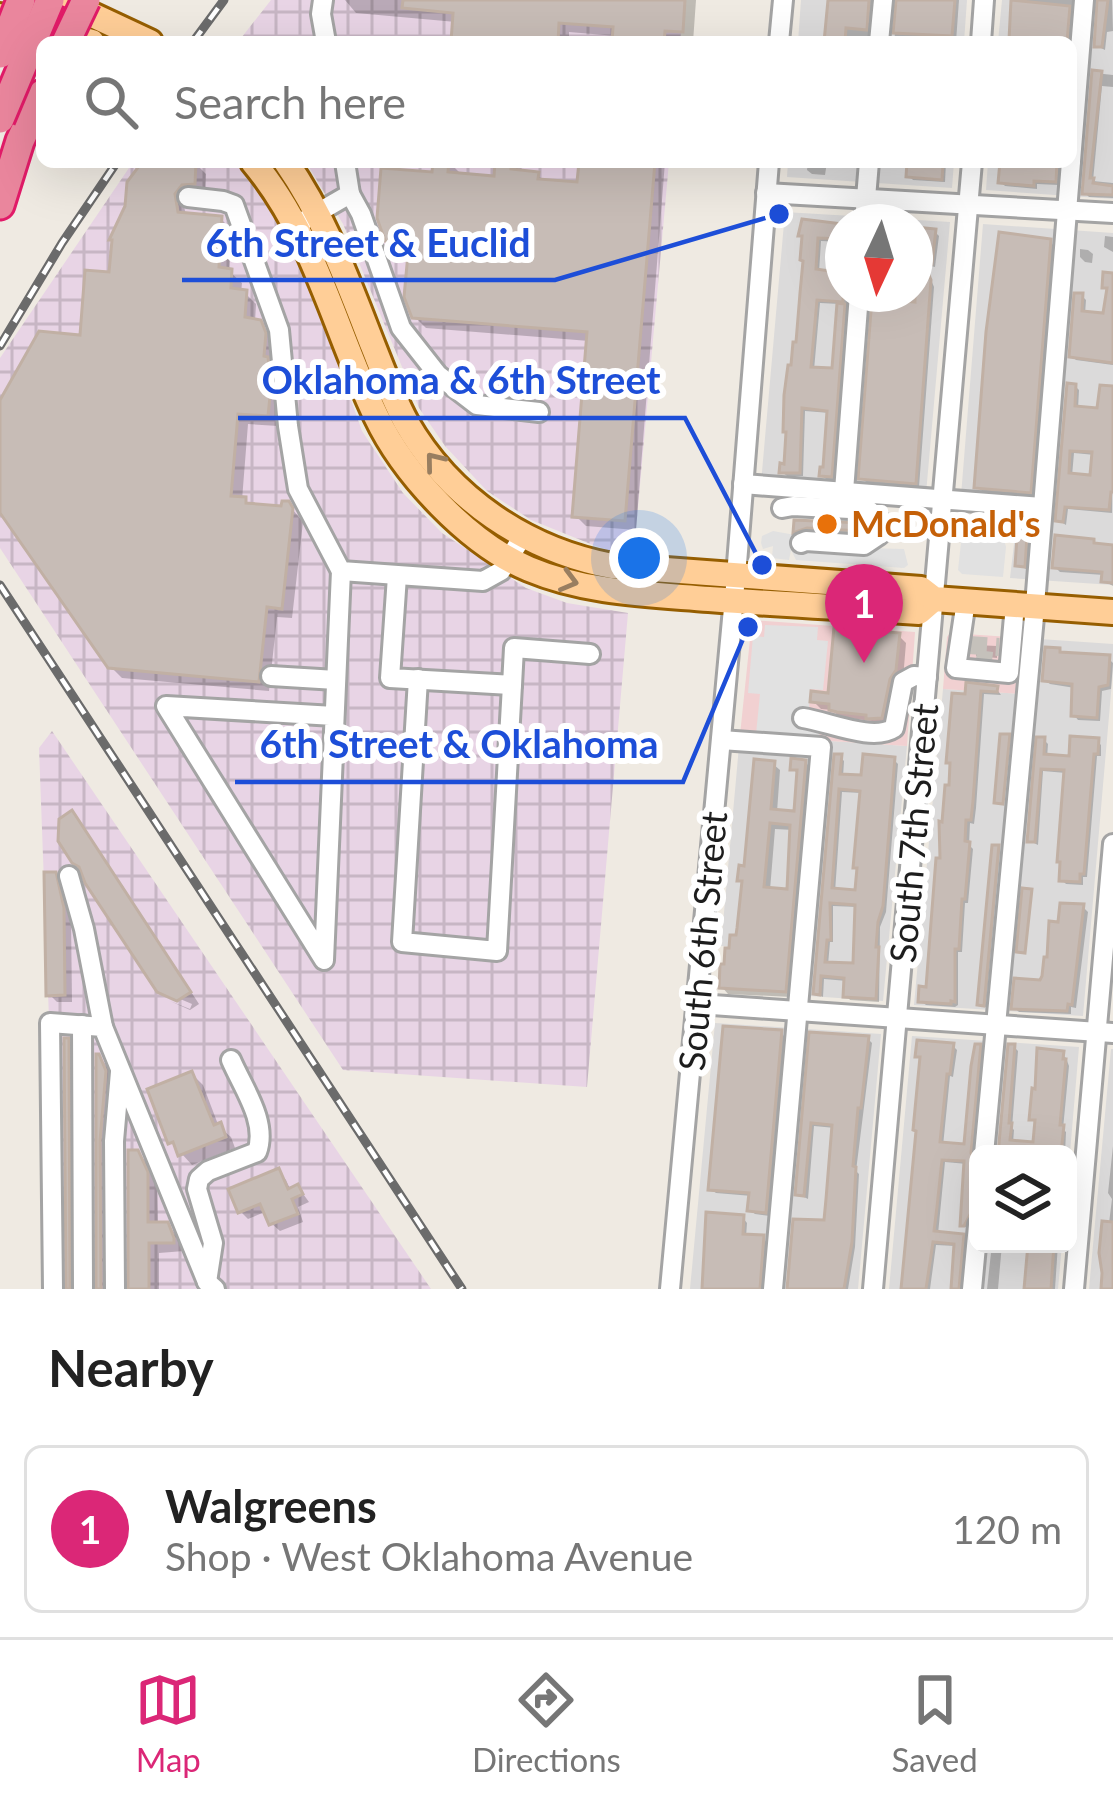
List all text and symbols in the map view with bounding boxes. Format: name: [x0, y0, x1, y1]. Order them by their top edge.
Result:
search box: [36, 36, 1077, 168]
icon: search: [78, 69, 144, 135]
text: Search here: [174, 75, 406, 129]
north arrow: [825, 204, 933, 312]
callout: 6th Street & Euclid: [182, 205, 555, 280]
text: 6th Street & Euclid: [205, 219, 531, 265]
callout: Oklahoma & 6th Street: [238, 343, 685, 418]
text: Oklahoma & 6th Street: [261, 356, 661, 402]
one-way arrow: [427, 453, 448, 475]
place label: McDonald's: [851, 501, 1041, 545]
marker: McDonald's: [814, 511, 840, 537]
your location: [609, 528, 669, 588]
pin: 1: [825, 564, 903, 663]
one-way arrow: [558, 567, 579, 592]
street label: South 7th Street: [880, 701, 946, 964]
callout: 6th Street & Oklahoma: [235, 707, 683, 782]
text: 6th Street & Oklahoma: [259, 720, 659, 766]
street label: South 6th Street: [669, 809, 735, 1072]
map controls: [969, 1145, 1077, 1253]
button: layers: [969, 1145, 1077, 1253]
text: Nearby: [48, 1337, 214, 1398]
text: Walgreens: [165, 1479, 377, 1533]
text: 1: [79, 1506, 101, 1552]
text: 120 m: [952, 1506, 1062, 1552]
text: Shop · West Oklahoma Avenue: [165, 1533, 693, 1579]
tab: Map: [135, 1667, 201, 1779]
tab: Directions: [472, 1667, 621, 1779]
tab: Saved: [891, 1667, 978, 1779]

